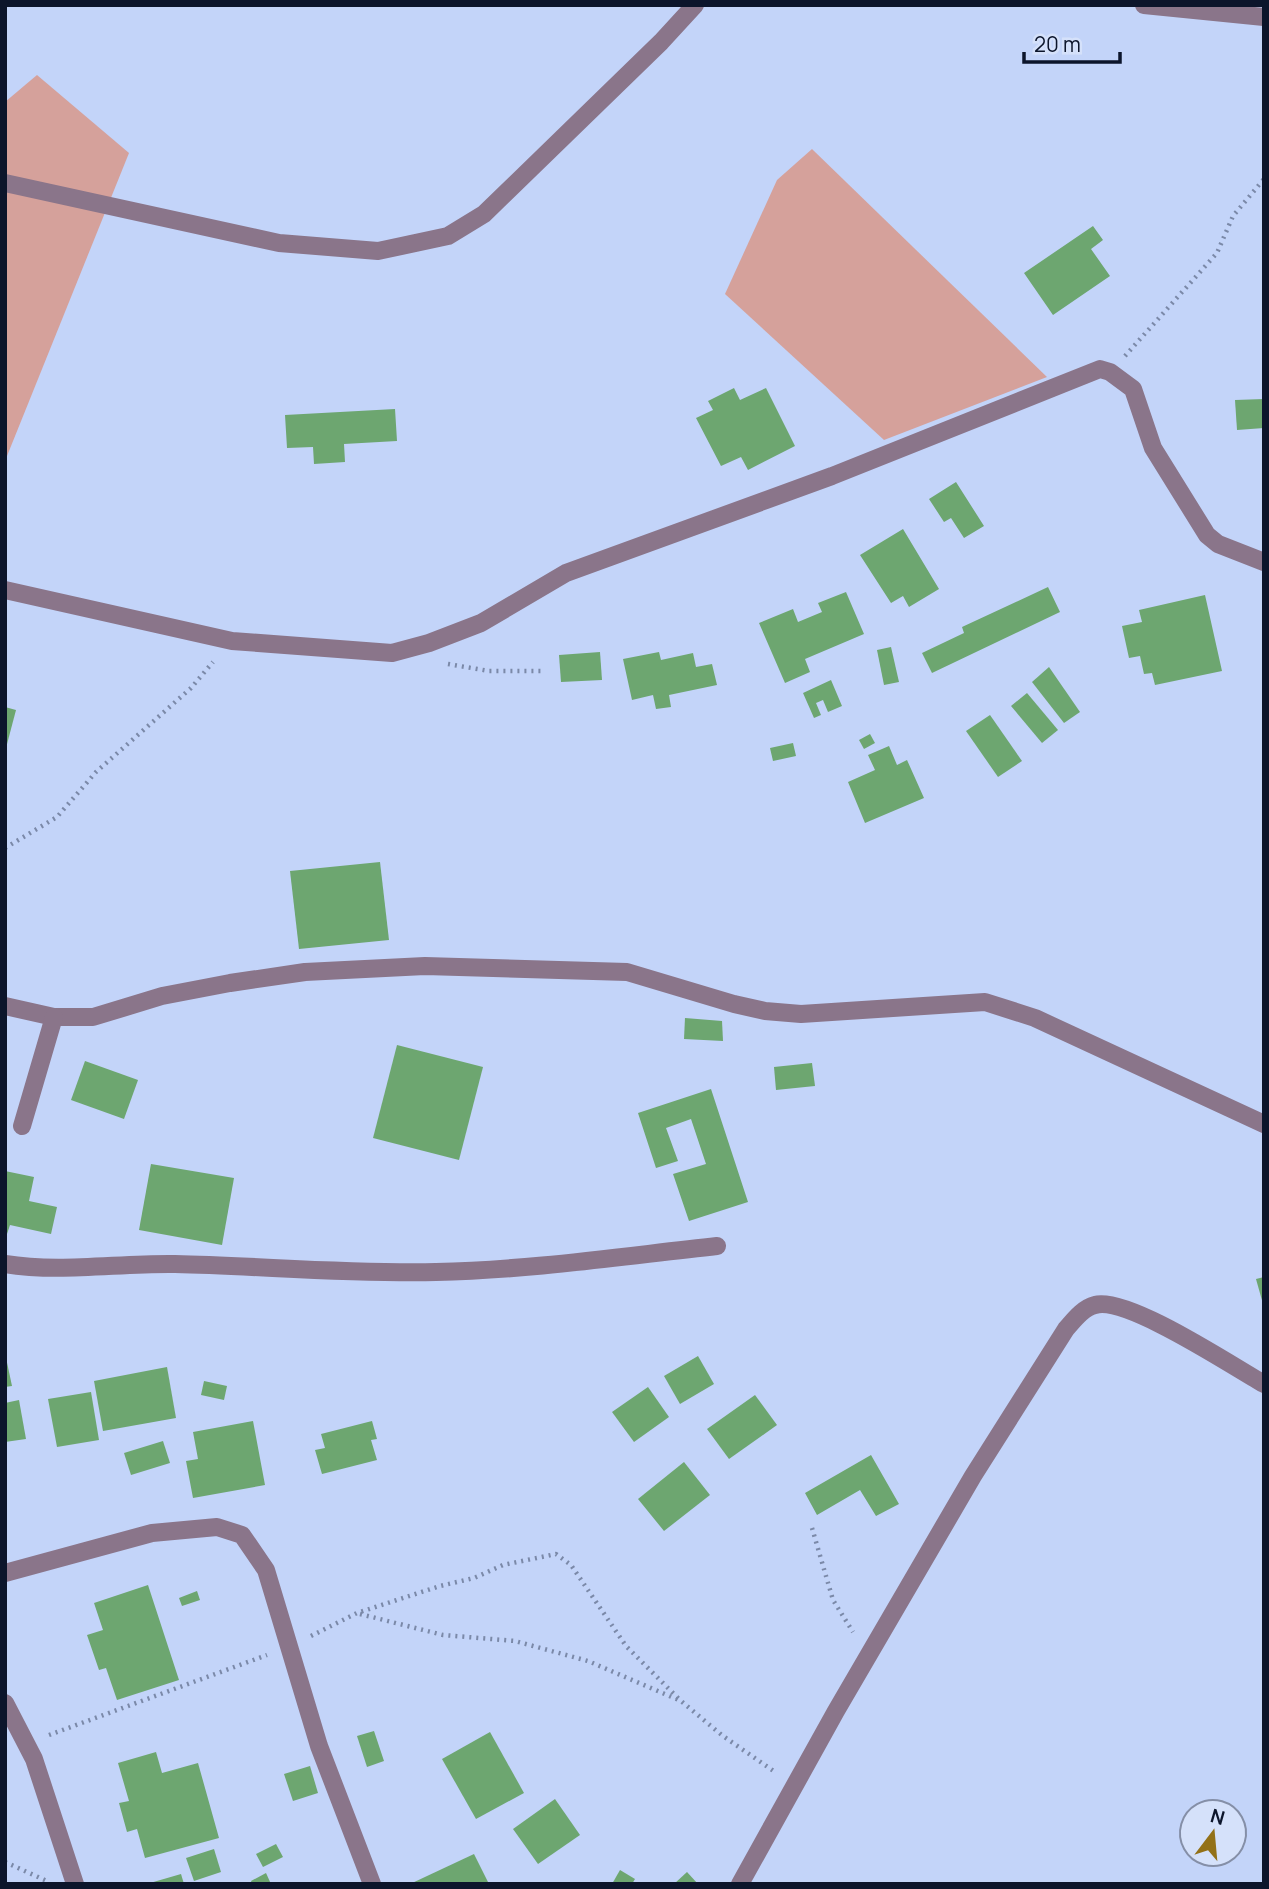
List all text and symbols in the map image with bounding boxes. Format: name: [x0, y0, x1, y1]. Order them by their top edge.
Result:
scale bar: [1024, 21, 1120, 65]
text: 20 m: [1034, 30, 1081, 58]
north arrow: [1178, 1798, 1248, 1868]
text: N: [1208, 1802, 1228, 1831]

